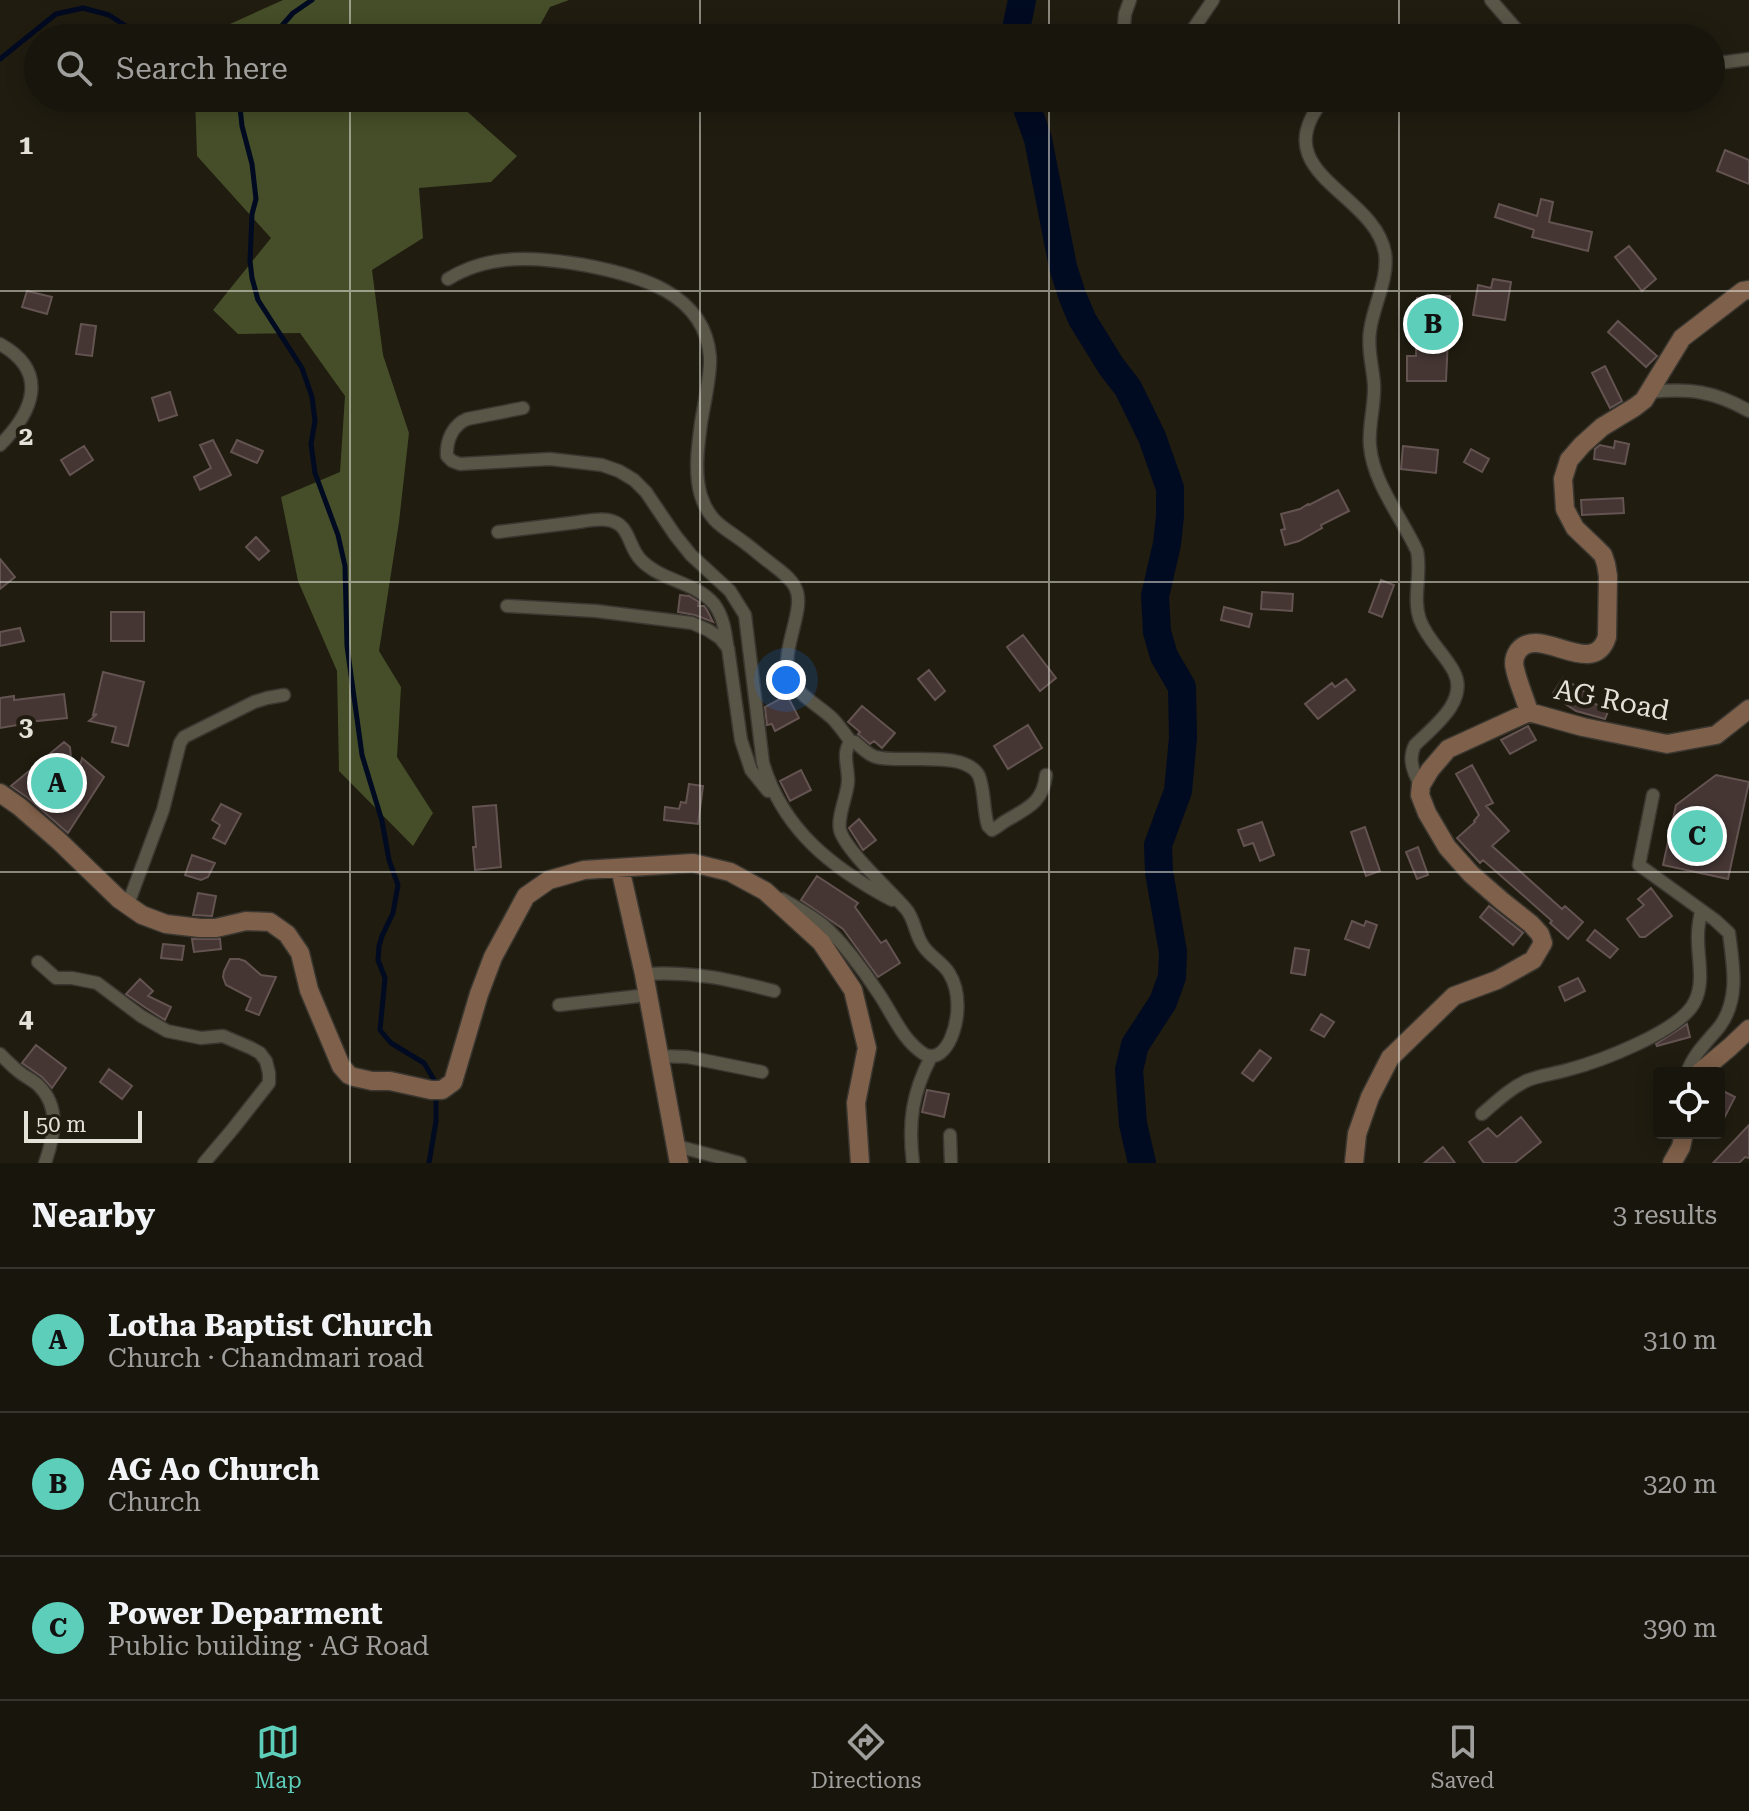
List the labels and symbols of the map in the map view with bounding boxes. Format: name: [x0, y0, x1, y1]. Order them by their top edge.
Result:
text: 1: [19, 130, 33, 160]
pin: B: [1407, 294, 1459, 354]
text: 2: [19, 421, 33, 451]
your location: [766, 660, 806, 700]
street label: AG Road: [1552, 673, 1672, 727]
text: 3: [19, 712, 33, 742]
pin: A: [31, 753, 83, 813]
pin: C: [1671, 806, 1723, 866]
text: 4: [19, 1003, 34, 1033]
scale bar: [24, 1107, 142, 1143]

